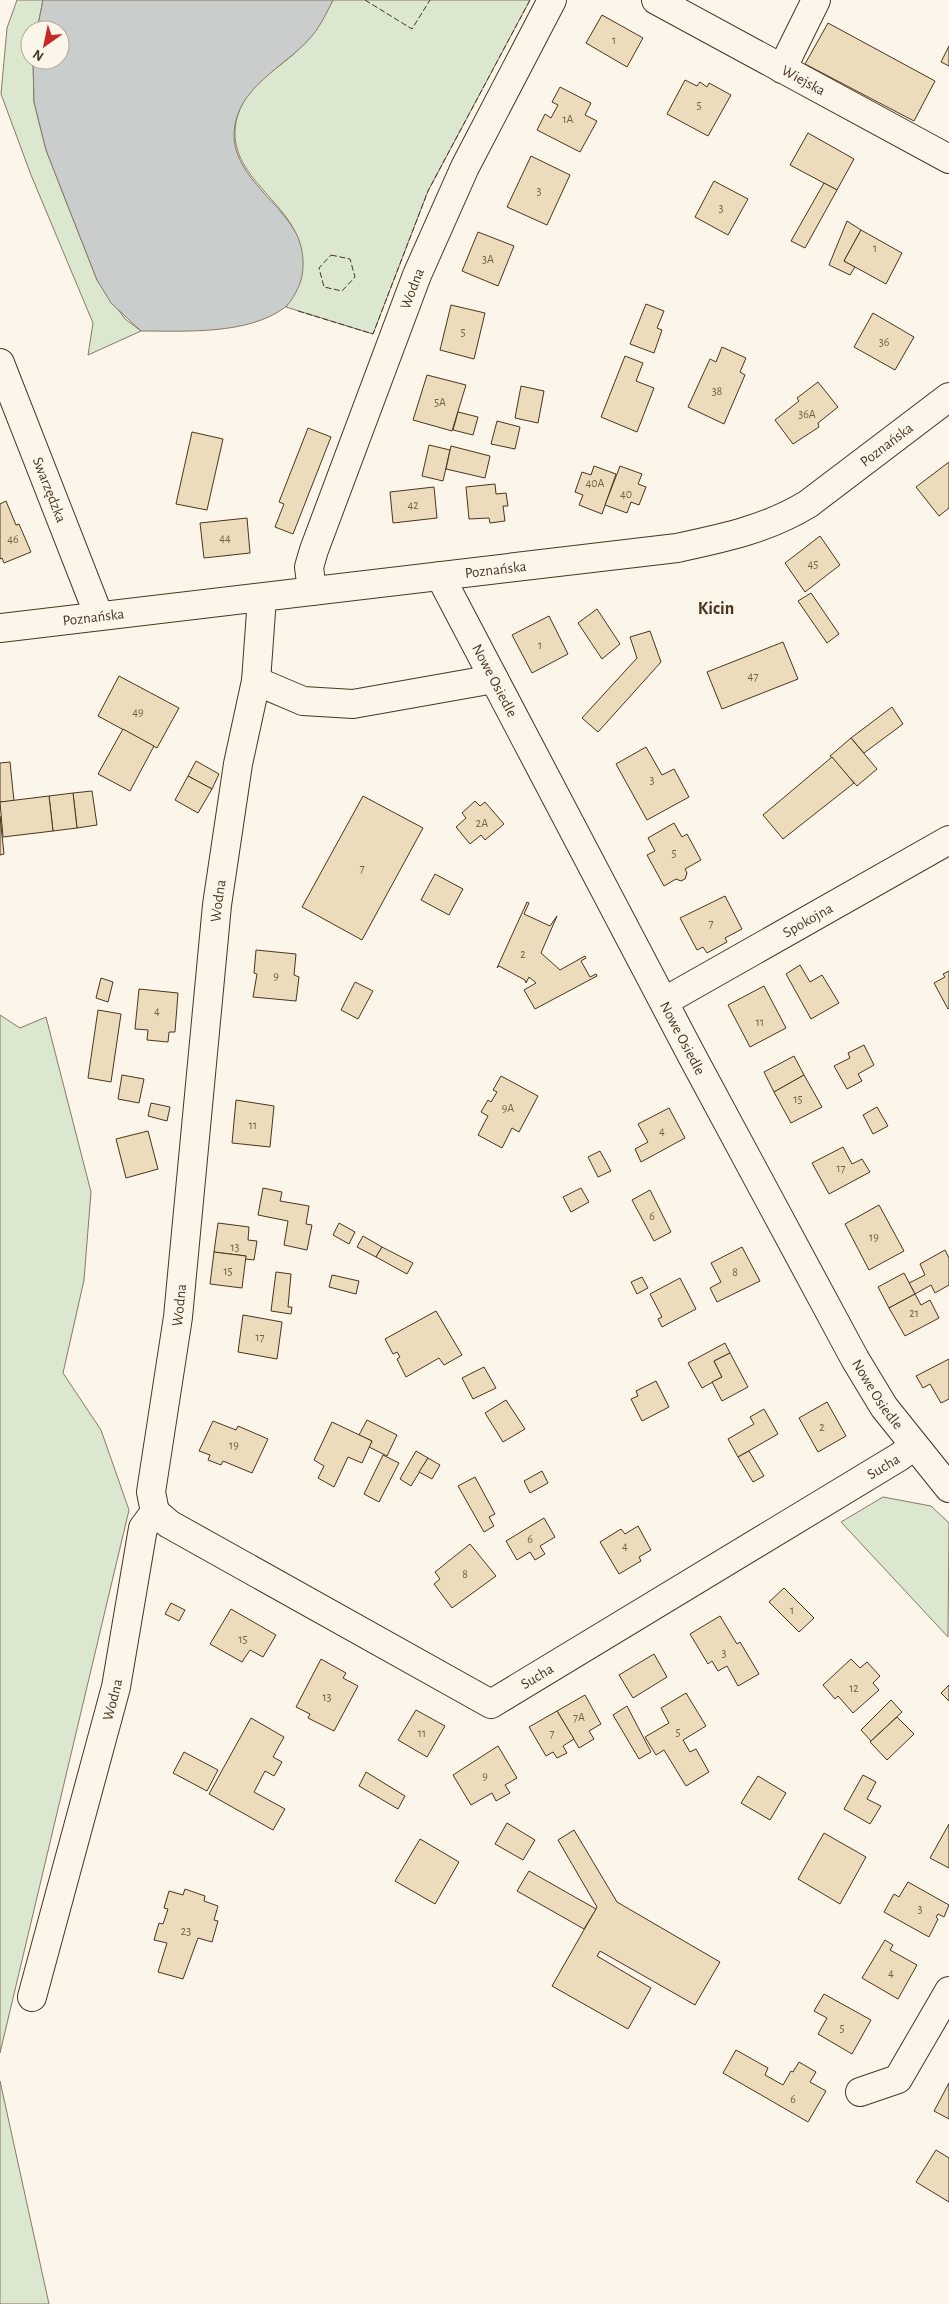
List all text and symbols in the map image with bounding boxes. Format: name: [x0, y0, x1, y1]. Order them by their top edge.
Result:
north arrow: [20, 20, 70, 70]
house number: 1: [612, 34, 616, 46]
text: N: [31, 47, 46, 64]
street label: Wiejska: [779, 62, 828, 98]
house number: 5: [696, 99, 702, 111]
house number: 1A: [562, 113, 574, 125]
house number: 3: [537, 185, 542, 197]
house number: 3: [719, 202, 724, 214]
house number: 1: [873, 242, 877, 254]
house number: 3A: [482, 253, 494, 265]
street label: Wodna: [397, 266, 427, 311]
house number: 5: [460, 326, 466, 338]
house number: 36: [879, 336, 890, 348]
house number: 38: [712, 385, 723, 397]
house number: 5A: [434, 396, 446, 408]
house number: 36A: [798, 408, 816, 420]
street label: Poznańska: [857, 420, 916, 469]
street label: Swarzędzka: [30, 455, 69, 524]
house number: 40A: [585, 477, 605, 489]
house number: 40: [620, 488, 632, 500]
house number: 42: [407, 499, 419, 511]
house number: 44: [219, 532, 231, 544]
house number: 46: [7, 533, 19, 545]
street label: Poznańska: [464, 558, 527, 581]
house number: 45: [808, 558, 818, 570]
district label: Kicin: [698, 600, 734, 618]
street label: Poznańska: [62, 606, 125, 628]
house number: 1: [538, 639, 542, 651]
street label: Nowe Osiedle: [470, 641, 520, 720]
house number: 47: [748, 670, 758, 682]
house number: 49: [132, 706, 144, 718]
house number: 3: [650, 774, 655, 786]
house number: 2A: [476, 817, 488, 829]
house number: 5: [671, 847, 677, 859]
house number: 7: [359, 862, 365, 874]
street label: Wodna: [208, 879, 228, 923]
street label: Spokojna: [780, 900, 835, 940]
house number: 7: [708, 917, 714, 929]
house number: 2: [520, 948, 526, 960]
house number: 9: [273, 970, 279, 982]
street label: Nowe Osiedle: [657, 999, 708, 1077]
house number: 4: [154, 1005, 160, 1017]
house number: 11: [756, 1016, 764, 1028]
house number: 15: [793, 1093, 803, 1105]
house number: 9A: [502, 1102, 514, 1114]
house number: 11: [249, 1119, 257, 1131]
house number: 4: [659, 1125, 665, 1137]
house number: 17: [836, 1162, 846, 1174]
house number: 6: [649, 1210, 655, 1222]
house number: 19: [869, 1231, 879, 1243]
house number: 13: [230, 1241, 240, 1253]
house number: 15: [223, 1265, 233, 1277]
house number: 8: [732, 1266, 738, 1278]
street label: Wodna: [169, 1283, 189, 1327]
house number: 21: [909, 1307, 919, 1319]
house number: 17: [255, 1331, 265, 1343]
street label: Nowe Osiedle: [849, 1356, 906, 1432]
house number: 2: [819, 1421, 825, 1433]
house number: 19: [229, 1439, 239, 1451]
street label: Sucha: [864, 1451, 902, 1482]
house number: 6: [527, 1533, 533, 1545]
house number: 4: [622, 1540, 628, 1552]
house number: 8: [462, 1568, 468, 1580]
house number: 1: [790, 1604, 794, 1616]
house number: 15: [238, 1633, 248, 1645]
house number: 3: [722, 1647, 727, 1659]
street label: Sucha: [518, 1661, 556, 1692]
street label: Wodna: [100, 1678, 125, 1722]
house number: 12: [849, 1682, 859, 1694]
house number: 13: [322, 1691, 332, 1703]
house number: 7A: [573, 1711, 585, 1723]
house number: 5: [675, 1726, 681, 1738]
house number: 11: [418, 1727, 426, 1739]
house number: 7: [549, 1727, 555, 1739]
house number: 9: [482, 1770, 488, 1782]
house number: 3: [918, 1903, 923, 1915]
house number: 23: [181, 1925, 191, 1937]
house number: 4: [888, 1967, 894, 1979]
house number: 5: [839, 2022, 845, 2034]
house number: 6: [790, 2093, 796, 2105]

